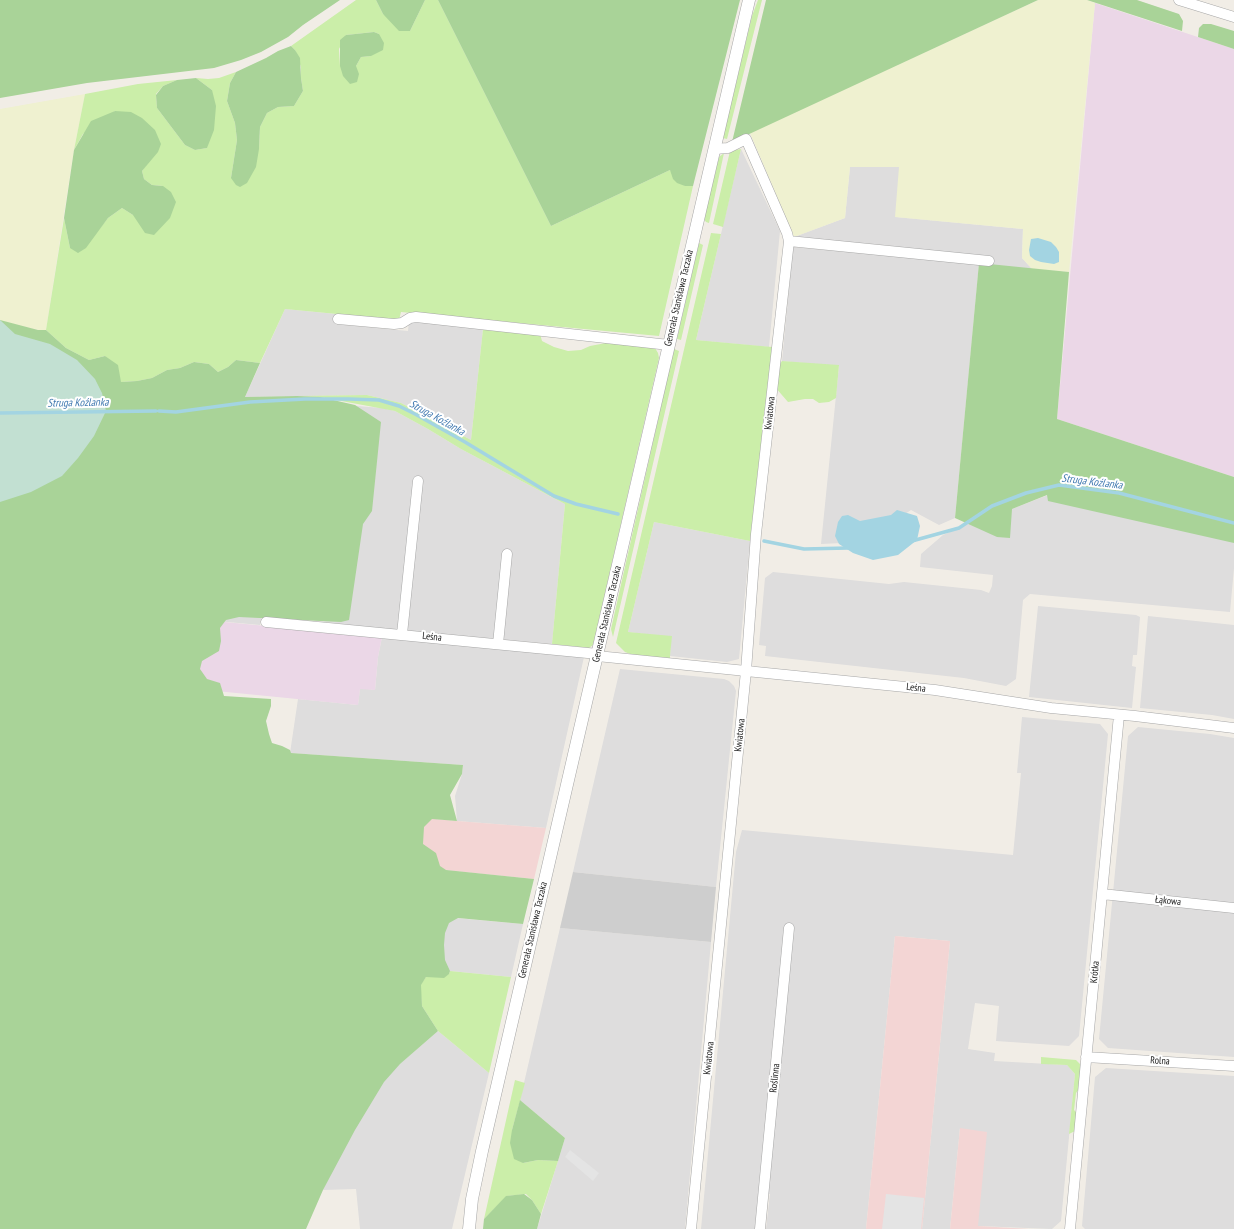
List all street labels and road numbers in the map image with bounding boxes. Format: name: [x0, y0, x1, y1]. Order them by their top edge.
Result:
street label: Generała Stanisława Taczaka: [662, 249, 696, 347]
street label: Kwiatowa: [762, 396, 778, 430]
street label: Generała Stanisława Taczaka: [590, 565, 624, 663]
street label: Leśna: [422, 630, 442, 644]
street label: Leśna: [906, 681, 926, 695]
street label: Kwiatowa: [732, 718, 748, 752]
street label: Generała Stanisława Taczaka: [516, 881, 550, 979]
street label: Łąkowa: [1154, 894, 1182, 908]
street label: Krótka: [1088, 960, 1102, 984]
street label: Kwiatowa: [701, 1041, 717, 1075]
street label: Rolna: [1150, 1054, 1170, 1068]
street label: Roślinna: [767, 1063, 783, 1093]

